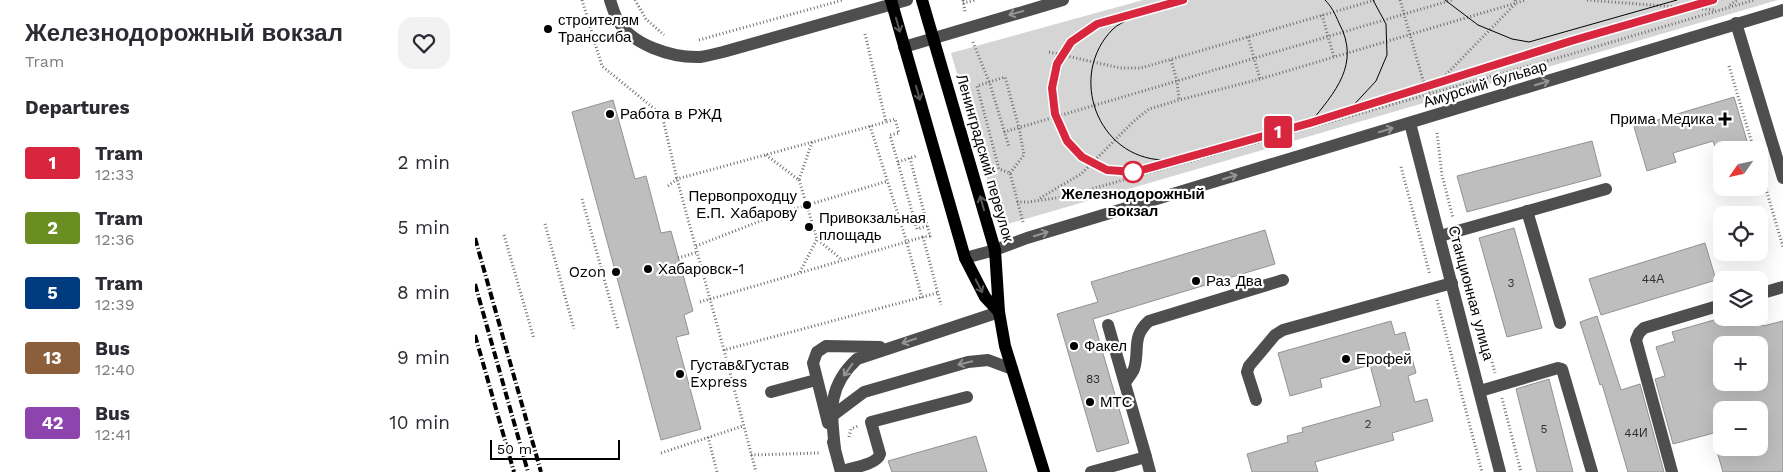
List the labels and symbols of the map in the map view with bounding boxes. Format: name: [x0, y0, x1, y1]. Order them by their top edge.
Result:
one-way arrow: [1008, 9, 1024, 19]
place label: строителям Транссиба: [558, 11, 639, 46]
one-way arrow: [894, 17, 904, 33]
marker: строителям Транссиба: [542, 23, 554, 35]
street label: Амурский бульвар: [1421, 57, 1549, 111]
street label: Ленинградский переулок: [952, 72, 1018, 245]
one-way arrow: [1533, 78, 1549, 88]
one-way arrow: [913, 85, 923, 101]
place label: Работа в РЖД: [620, 105, 722, 123]
marker: Работа в РЖД: [604, 108, 616, 120]
place label: Прима Медика: [1610, 110, 1715, 128]
marker: Прима Медика: [1718, 112, 1732, 126]
line badge: 1: [1262, 116, 1294, 148]
one-way arrow: [1378, 125, 1394, 135]
north arrow: [1713, 141, 1767, 196]
marker: Железнодорожный вокзал: [1122, 161, 1144, 183]
one-way arrow: [1222, 172, 1238, 182]
place label: Железнодорожный вокзал: [1060, 185, 1205, 220]
place label: Первопроходцу Е.П. Хабарову: [689, 187, 797, 222]
one-way arrow: [976, 195, 986, 211]
marker: Первопроходцу Е.П. Хабарову: [801, 199, 813, 211]
place label: Привокзальная площадь: [819, 209, 926, 244]
marker: Привокзальная площадь: [803, 221, 815, 233]
street label: Станционная улица: [1444, 224, 1498, 363]
one-way arrow: [1033, 228, 1049, 238]
place label: Хабаровск-1: [658, 260, 744, 278]
place label: Ozon: [569, 263, 606, 281]
marker: Хабаровск-1: [642, 263, 654, 275]
marker: Ozon: [610, 266, 622, 278]
place label: Раз Два: [1206, 272, 1263, 290]
house number: 44А: [1642, 272, 1664, 286]
marker: Раз Два: [1190, 275, 1202, 287]
house number: 3: [1508, 276, 1515, 290]
one-way arrow: [974, 279, 984, 294]
one-way arrow: [902, 337, 918, 346]
place label: Факел: [1084, 337, 1127, 355]
marker: Факел: [1068, 340, 1080, 352]
place label: Ерофей: [1356, 350, 1412, 368]
marker: Ерофей: [1340, 353, 1352, 365]
place label: Густав&Густав Express: [690, 356, 789, 391]
one-way arrow: [958, 359, 974, 368]
one-way arrow: [843, 363, 853, 377]
marker: Густав&Густав Express: [674, 368, 686, 380]
house number: 83: [1086, 372, 1100, 386]
place label: МТС: [1100, 393, 1133, 411]
marker: МТС: [1084, 396, 1096, 408]
house number: 2: [1365, 417, 1372, 431]
house number: 5: [1541, 422, 1548, 436]
house number: 44И: [1624, 426, 1648, 440]
scale bar: [490, 437, 620, 460]

